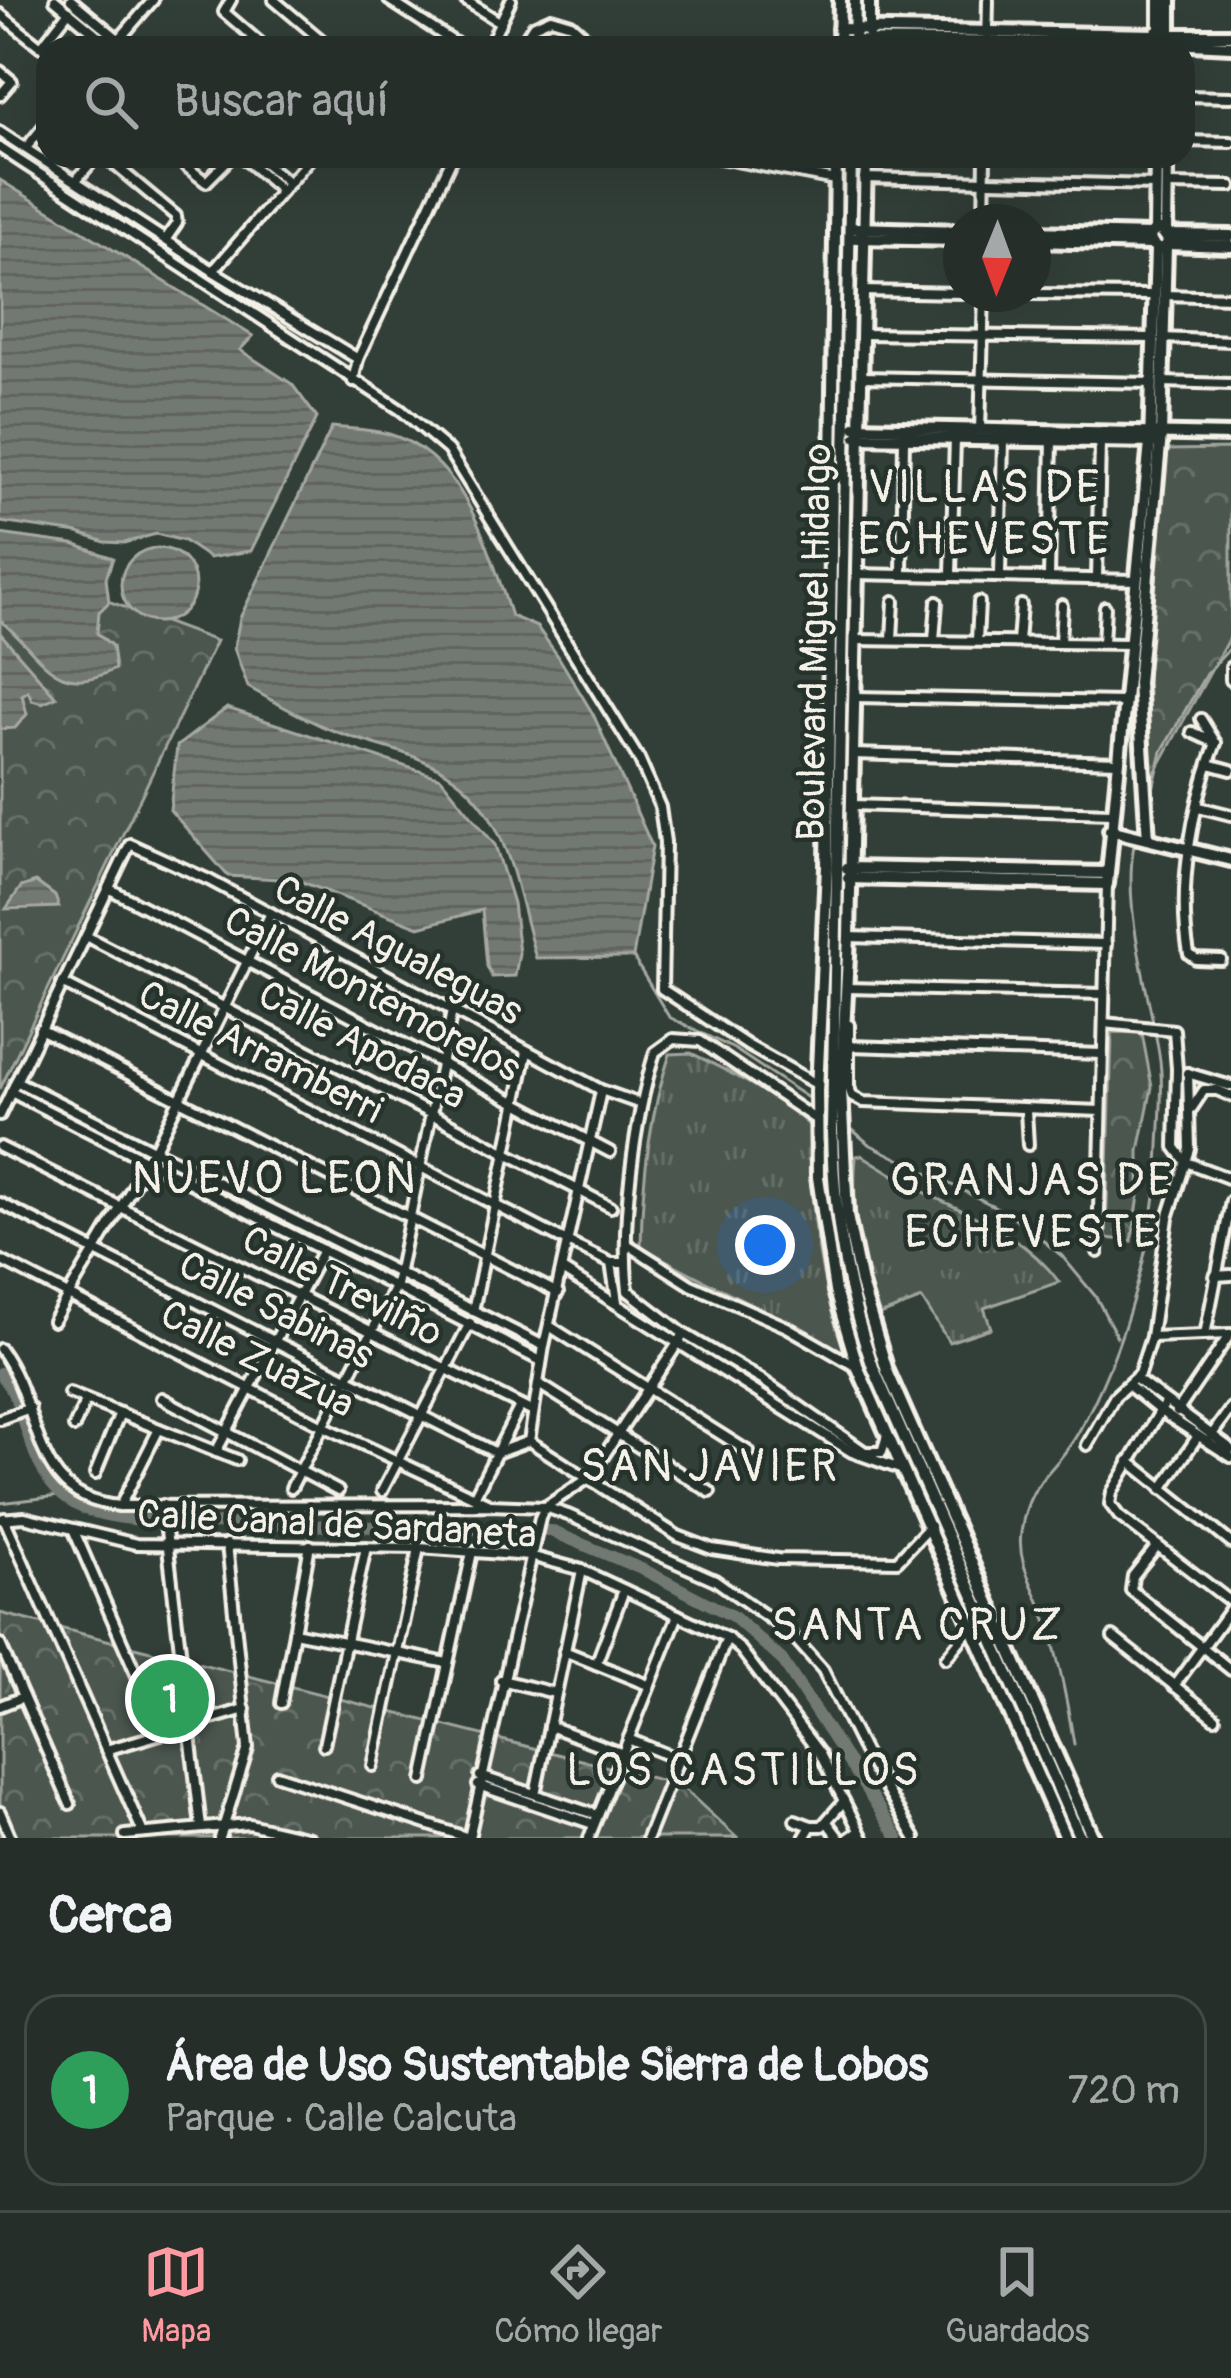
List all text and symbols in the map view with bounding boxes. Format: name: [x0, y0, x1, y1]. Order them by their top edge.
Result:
search box: [36, 36, 1195, 168]
icon: search: [78, 69, 144, 135]
text: Buscar aquí: [174, 74, 389, 130]
north arrow: [943, 204, 1051, 312]
street label: Boulevard Miguel Hidalgo: [787, 443, 842, 841]
district label: VILLAS DE ECHEVESTE: [857, 460, 1113, 568]
street label: Calle Agualeguas: [266, 864, 531, 1036]
street label: Calle Montemorelos: [216, 895, 529, 1093]
street label: Calle Arramberri: [130, 970, 391, 1135]
street label: Calle Apodaca: [250, 970, 475, 1121]
district label: NUEVO LEON: [132, 1151, 418, 1207]
district label: GRANJAS DE ECHEVESTE: [890, 1153, 1174, 1261]
street label: Calle Trevilño: [234, 1215, 451, 1358]
your location: [735, 1215, 795, 1275]
street label: Calle Sabinas: [170, 1240, 382, 1380]
street label: Calle Zuazua: [152, 1290, 362, 1429]
district label: SAN JAVIER: [580, 1439, 840, 1495]
street label: Calle Canal de Sardaneta: [136, 1490, 538, 1559]
district label: SANTA CRUZ: [772, 1598, 1064, 1654]
pin: 1: [131, 1654, 209, 1744]
district label: LOS CASTILLOS: [566, 1743, 922, 1799]
text: Cerca: [48, 1884, 172, 1948]
text: Área de Uso Sustentable Sierra de Lobos: [165, 2038, 928, 2094]
text: 1: [82, 2066, 98, 2115]
text: 720 m: [1068, 2066, 1180, 2115]
text: Parque · Calle Calcuta: [165, 2094, 517, 2143]
tab: Mapa: [141, 2239, 211, 2352]
tab: Cómo llegar: [494, 2239, 662, 2352]
tab: Guardados: [945, 2239, 1090, 2352]

